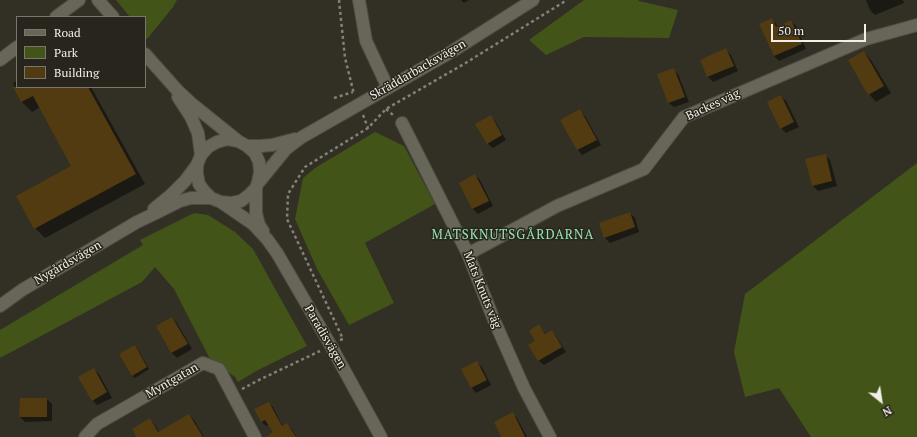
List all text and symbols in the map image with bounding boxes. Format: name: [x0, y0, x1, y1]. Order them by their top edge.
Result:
legend: [16, 16, 146, 88]
scale bar: [773, 16, 868, 42]
text: 50 m: [778, 23, 804, 38]
text: Road: [54, 25, 81, 40]
street label: Skräddarbacksvägen: [367, 37, 469, 103]
text: Park: [54, 45, 78, 60]
text: Building: [54, 65, 99, 80]
street label: Backes väg: [684, 86, 742, 124]
district label: MATSKNUTSGÅRDARNA: [432, 227, 594, 243]
street label: Nygårdsvägen: [32, 238, 104, 288]
street label: Mats Knuts väg: [460, 249, 504, 331]
street label: Paradisvägen: [301, 303, 349, 371]
street label: Myntgatan: [143, 360, 201, 402]
north arrow: [861, 381, 901, 421]
text: N: [880, 403, 894, 420]

